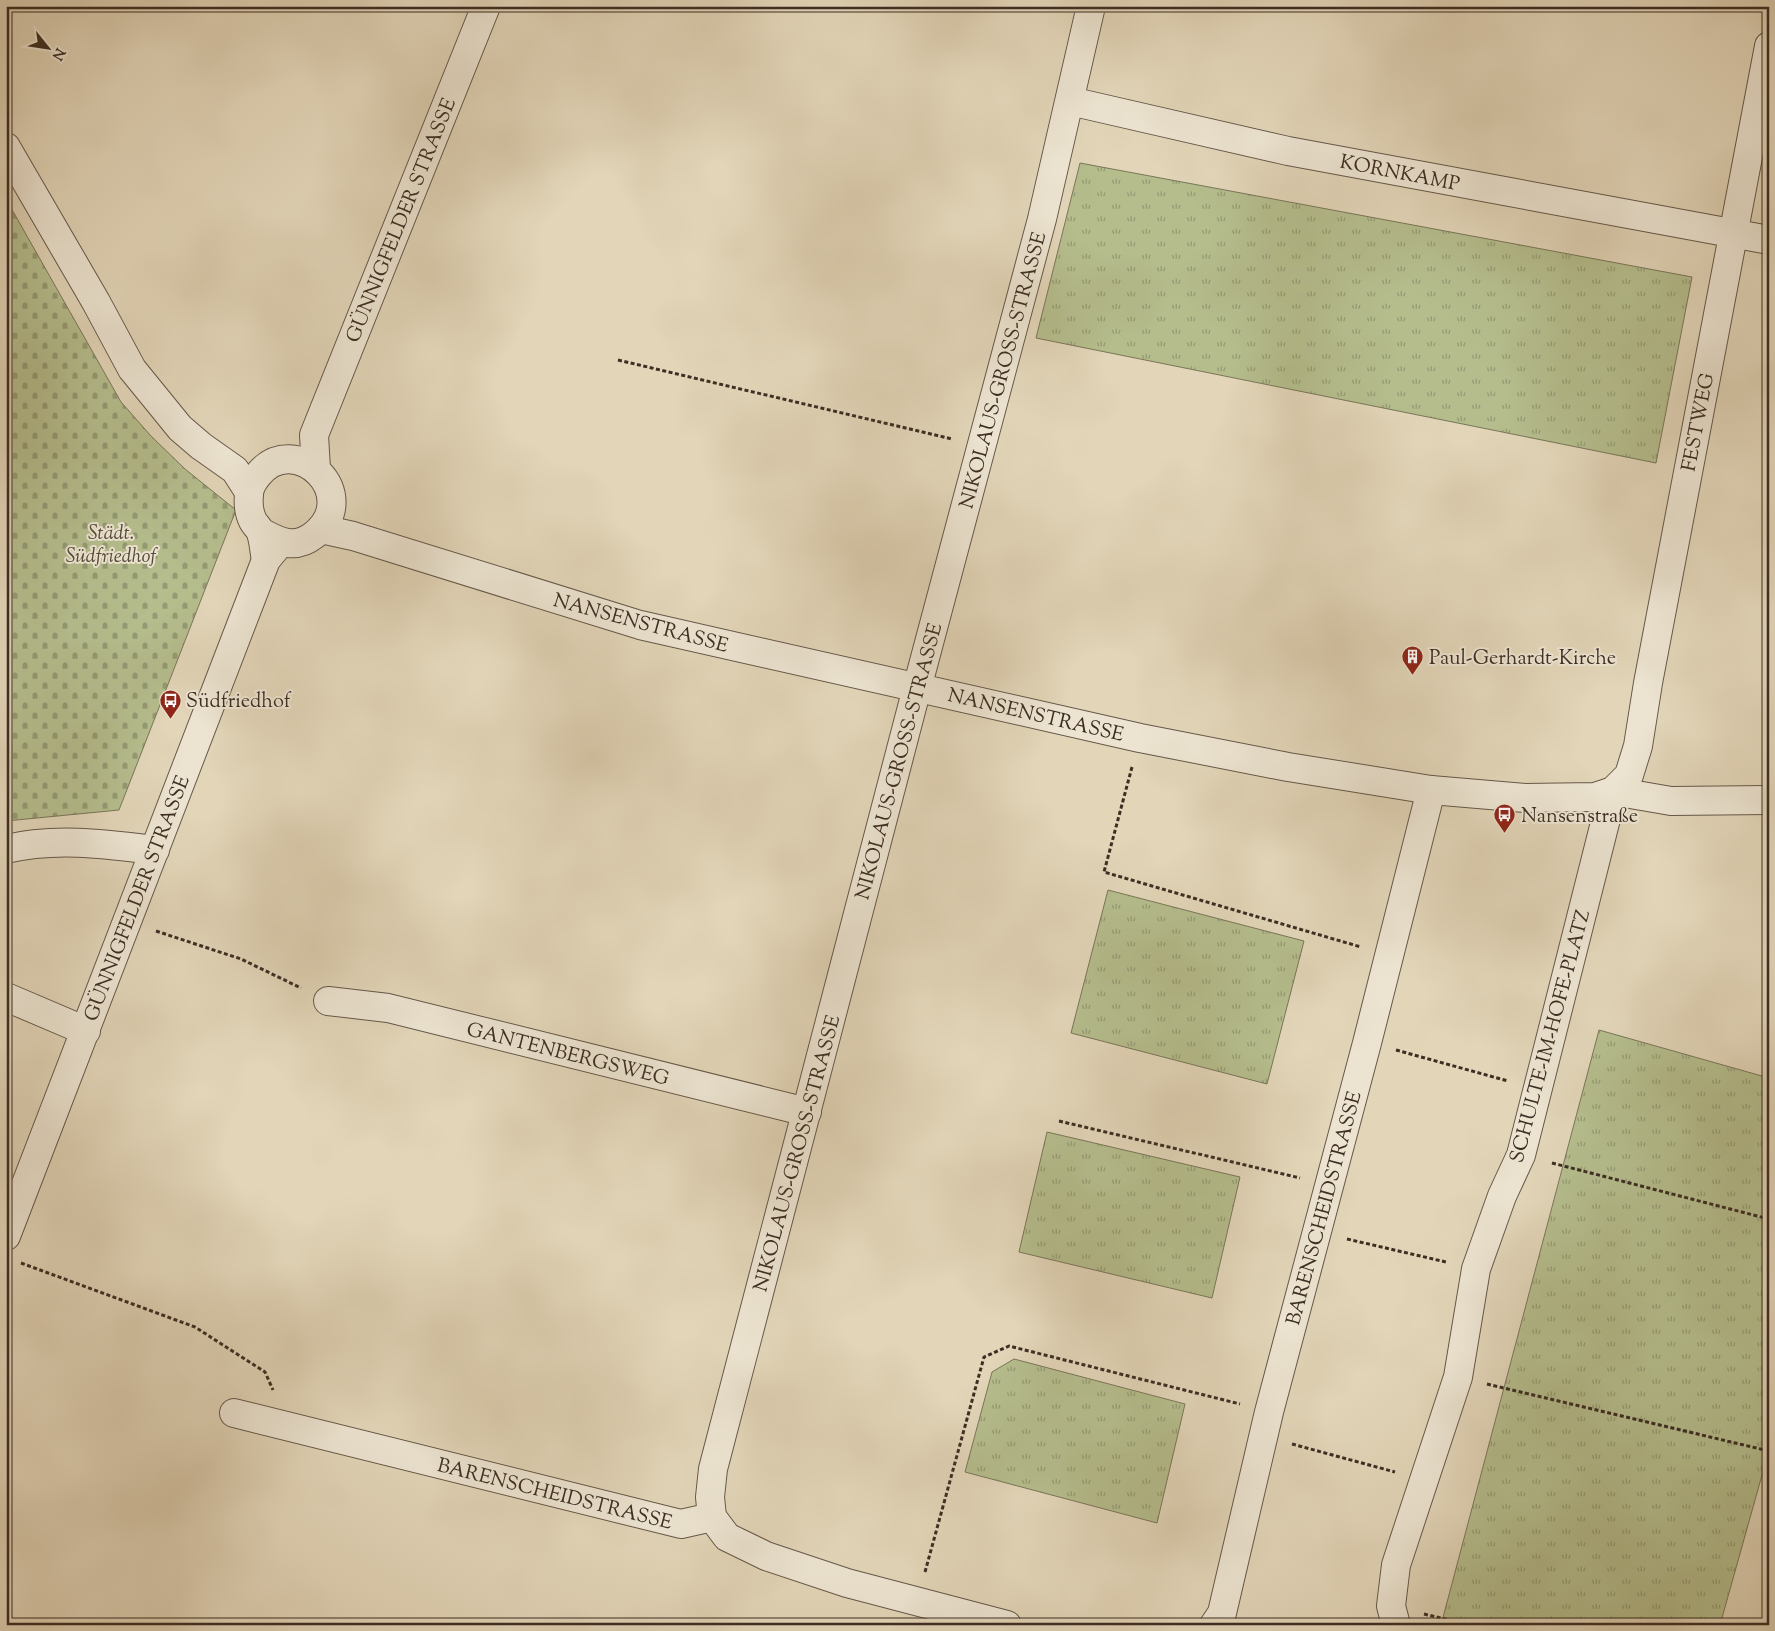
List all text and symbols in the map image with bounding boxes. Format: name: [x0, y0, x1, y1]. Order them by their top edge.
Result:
north arrow: [22, 22, 72, 72]
text: N: [46, 44, 69, 63]
street label: GÜNNIGFELDER STRASSE: [339, 94, 465, 348]
street label: KORNKAMP: [1337, 149, 1462, 200]
street label: NIKOLAUS-GROSS-STRASSE: [953, 229, 1055, 512]
street label: FESTWEG: [1676, 371, 1723, 474]
park label: Städt. Südfriedhof: [66, 520, 158, 572]
street label: NANSENSTRASSE: [550, 587, 731, 662]
street label: NIKOLAUS-GROSS-STRASSE: [849, 620, 951, 903]
building icon: Paul-Gerhardt-Kirche: [1401, 645, 1425, 676]
place label: Paul-Gerhardt-Kirche: [1429, 645, 1616, 674]
street label: NANSENSTRASSE: [944, 682, 1126, 751]
bus stop icon: Südfriedhof: [158, 688, 182, 719]
place label: Südfriedhof: [186, 688, 292, 717]
street label: GÜNNIGFELDER STRASSE: [77, 771, 199, 1026]
bus stop icon: Nansenstraße: [1493, 803, 1517, 834]
place label: Nansenstraße: [1521, 803, 1638, 832]
street label: SCHULTE-IM-HOFE-PLATZ: [1504, 907, 1599, 1166]
street label: NIKOLAUS-GROSS-STRASSE: [747, 1012, 849, 1295]
street label: GANTENBERGSWEG: [463, 1016, 672, 1095]
street label: BARENSCHEIDSTRASSE: [1280, 1088, 1371, 1329]
street label: BARENSCHEIDSTRASSE: [434, 1452, 675, 1539]

